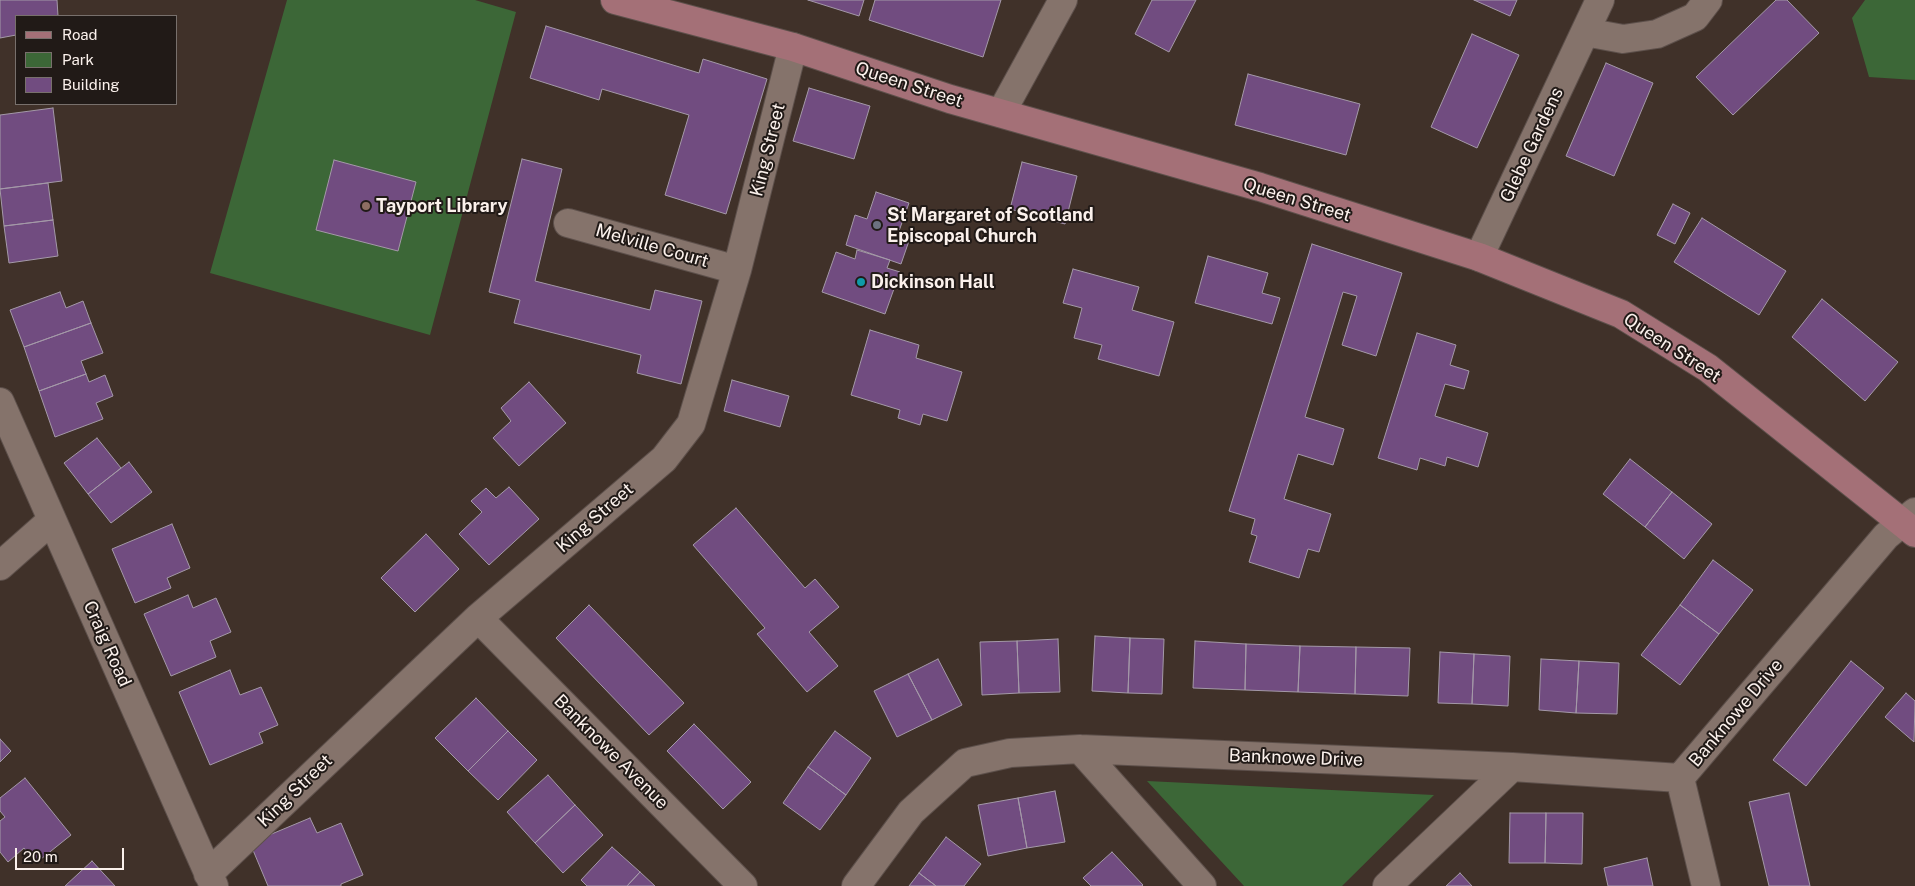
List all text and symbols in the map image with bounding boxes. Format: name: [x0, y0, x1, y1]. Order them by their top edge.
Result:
legend: [15, 15, 178, 105]
text: Road: [62, 26, 98, 43]
text: Park: [62, 51, 94, 68]
street label: Queen Street: [853, 57, 965, 113]
text: Building: [62, 76, 120, 93]
street label: Glebe Gardens: [1496, 84, 1568, 206]
street label: King Street: [746, 101, 790, 199]
street label: Queen Street: [1240, 173, 1354, 227]
place label: Tayport Library: [376, 195, 508, 217]
marker: Tayport Library: [360, 200, 372, 212]
place label: St Margaret of Scotland Episcopal Church: [887, 204, 1094, 246]
marker: St Margaret of Scotland Episcopal Church: [871, 219, 883, 231]
street label: Melville Court: [593, 220, 711, 272]
place label: Dickinson Hall: [871, 271, 995, 293]
marker: Dickinson Hall: [855, 276, 867, 288]
street label: Queen Street: [1619, 309, 1725, 387]
street label: King Street: [552, 479, 638, 557]
street label: Craig Road: [78, 598, 136, 690]
street label: Banknowe Drive: [1685, 655, 1787, 771]
street label: Banknowe Avenue: [549, 690, 673, 814]
street label: Banknowe Drive: [1228, 745, 1364, 771]
street label: King Street: [253, 750, 337, 832]
scale bar: [18, 838, 126, 870]
text: 20 m: [23, 848, 58, 865]

